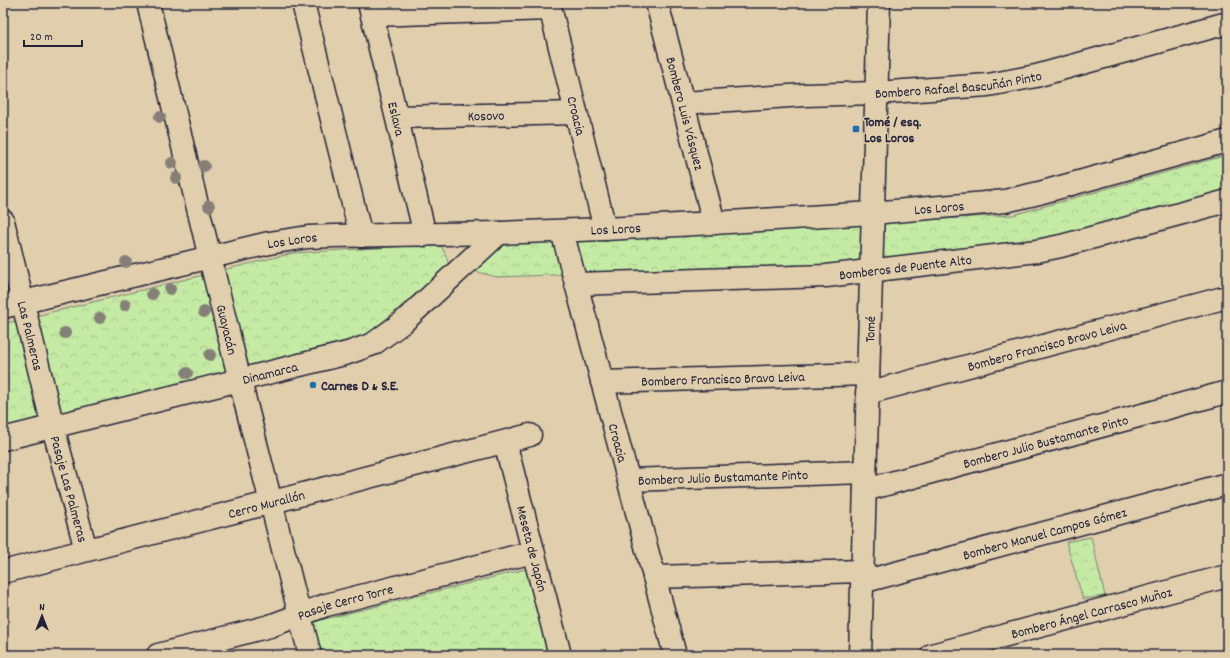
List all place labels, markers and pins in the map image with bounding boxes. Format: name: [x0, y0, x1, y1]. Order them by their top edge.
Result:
place label: Tomé / esq. Los Loros: [864, 113, 921, 149]
marker: Tomé / esq. Los Loros: [851, 124, 861, 134]
place label: Carnes D & S.E.: [321, 377, 398, 397]
marker: Carnes D & S.E.: [308, 380, 318, 390]

